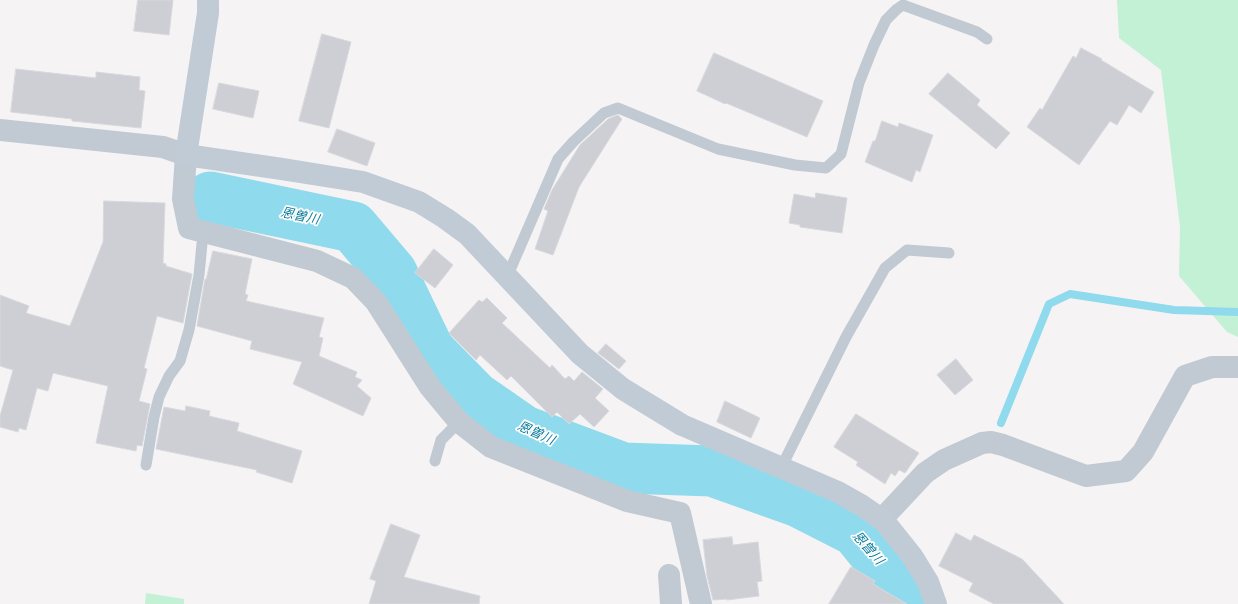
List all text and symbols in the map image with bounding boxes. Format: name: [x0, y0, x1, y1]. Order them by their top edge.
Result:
water label: 恩曽川: [279, 204, 321, 228]
water label: 恩曽川: [515, 418, 557, 448]
water label: 恩曽川: [849, 528, 887, 568]

